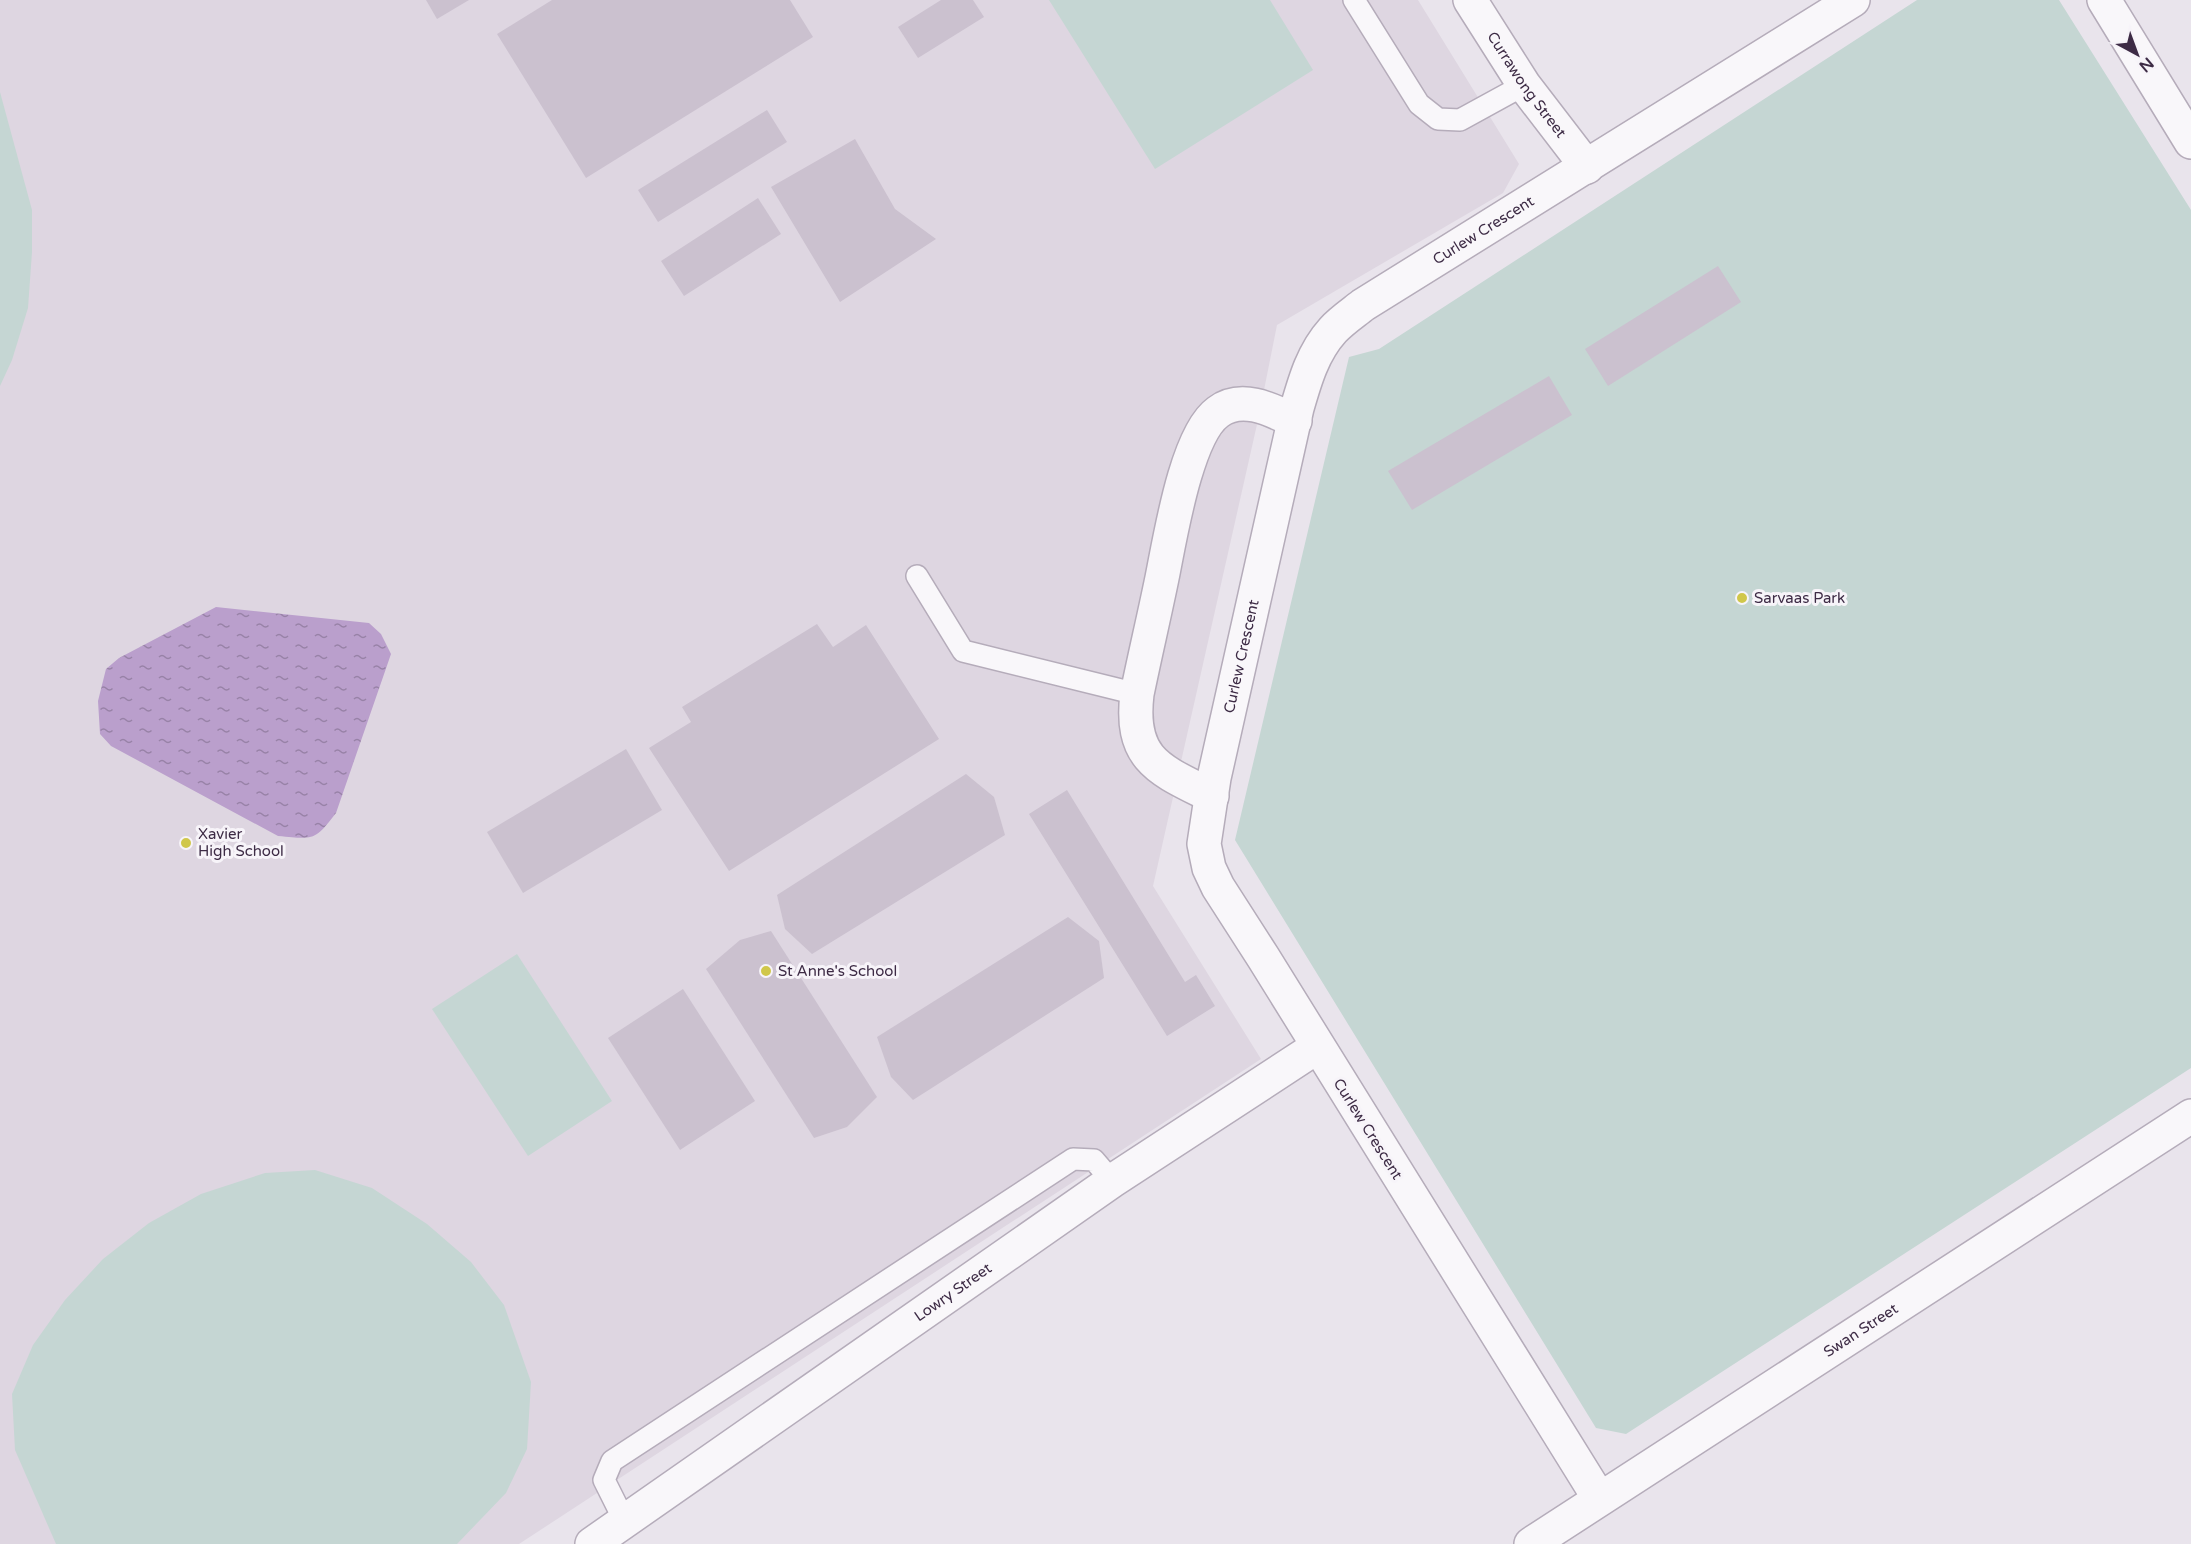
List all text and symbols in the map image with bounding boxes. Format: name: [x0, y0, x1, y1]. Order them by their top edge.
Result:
north arrow: [2107, 24, 2167, 84]
street label: Currawong Street: [1483, 28, 1570, 142]
text: N: [2135, 53, 2158, 76]
street label: Curlew Crescent: [1429, 192, 1537, 268]
place label: Sarvaas Park: [1754, 589, 1845, 607]
marker: Sarvaas Park: [1735, 591, 1749, 605]
street label: Curlew Crescent: [1220, 598, 1263, 715]
place label: Xavier High School: [198, 825, 284, 860]
marker: Xavier High School: [179, 836, 193, 850]
place label: St Anne's School: [778, 962, 897, 980]
marker: St Anne's School: [759, 964, 773, 978]
street label: Curlew Crescent: [1330, 1075, 1406, 1183]
street label: Lowry Street: [911, 1259, 995, 1325]
street label: Swan Street: [1820, 1299, 1902, 1361]

